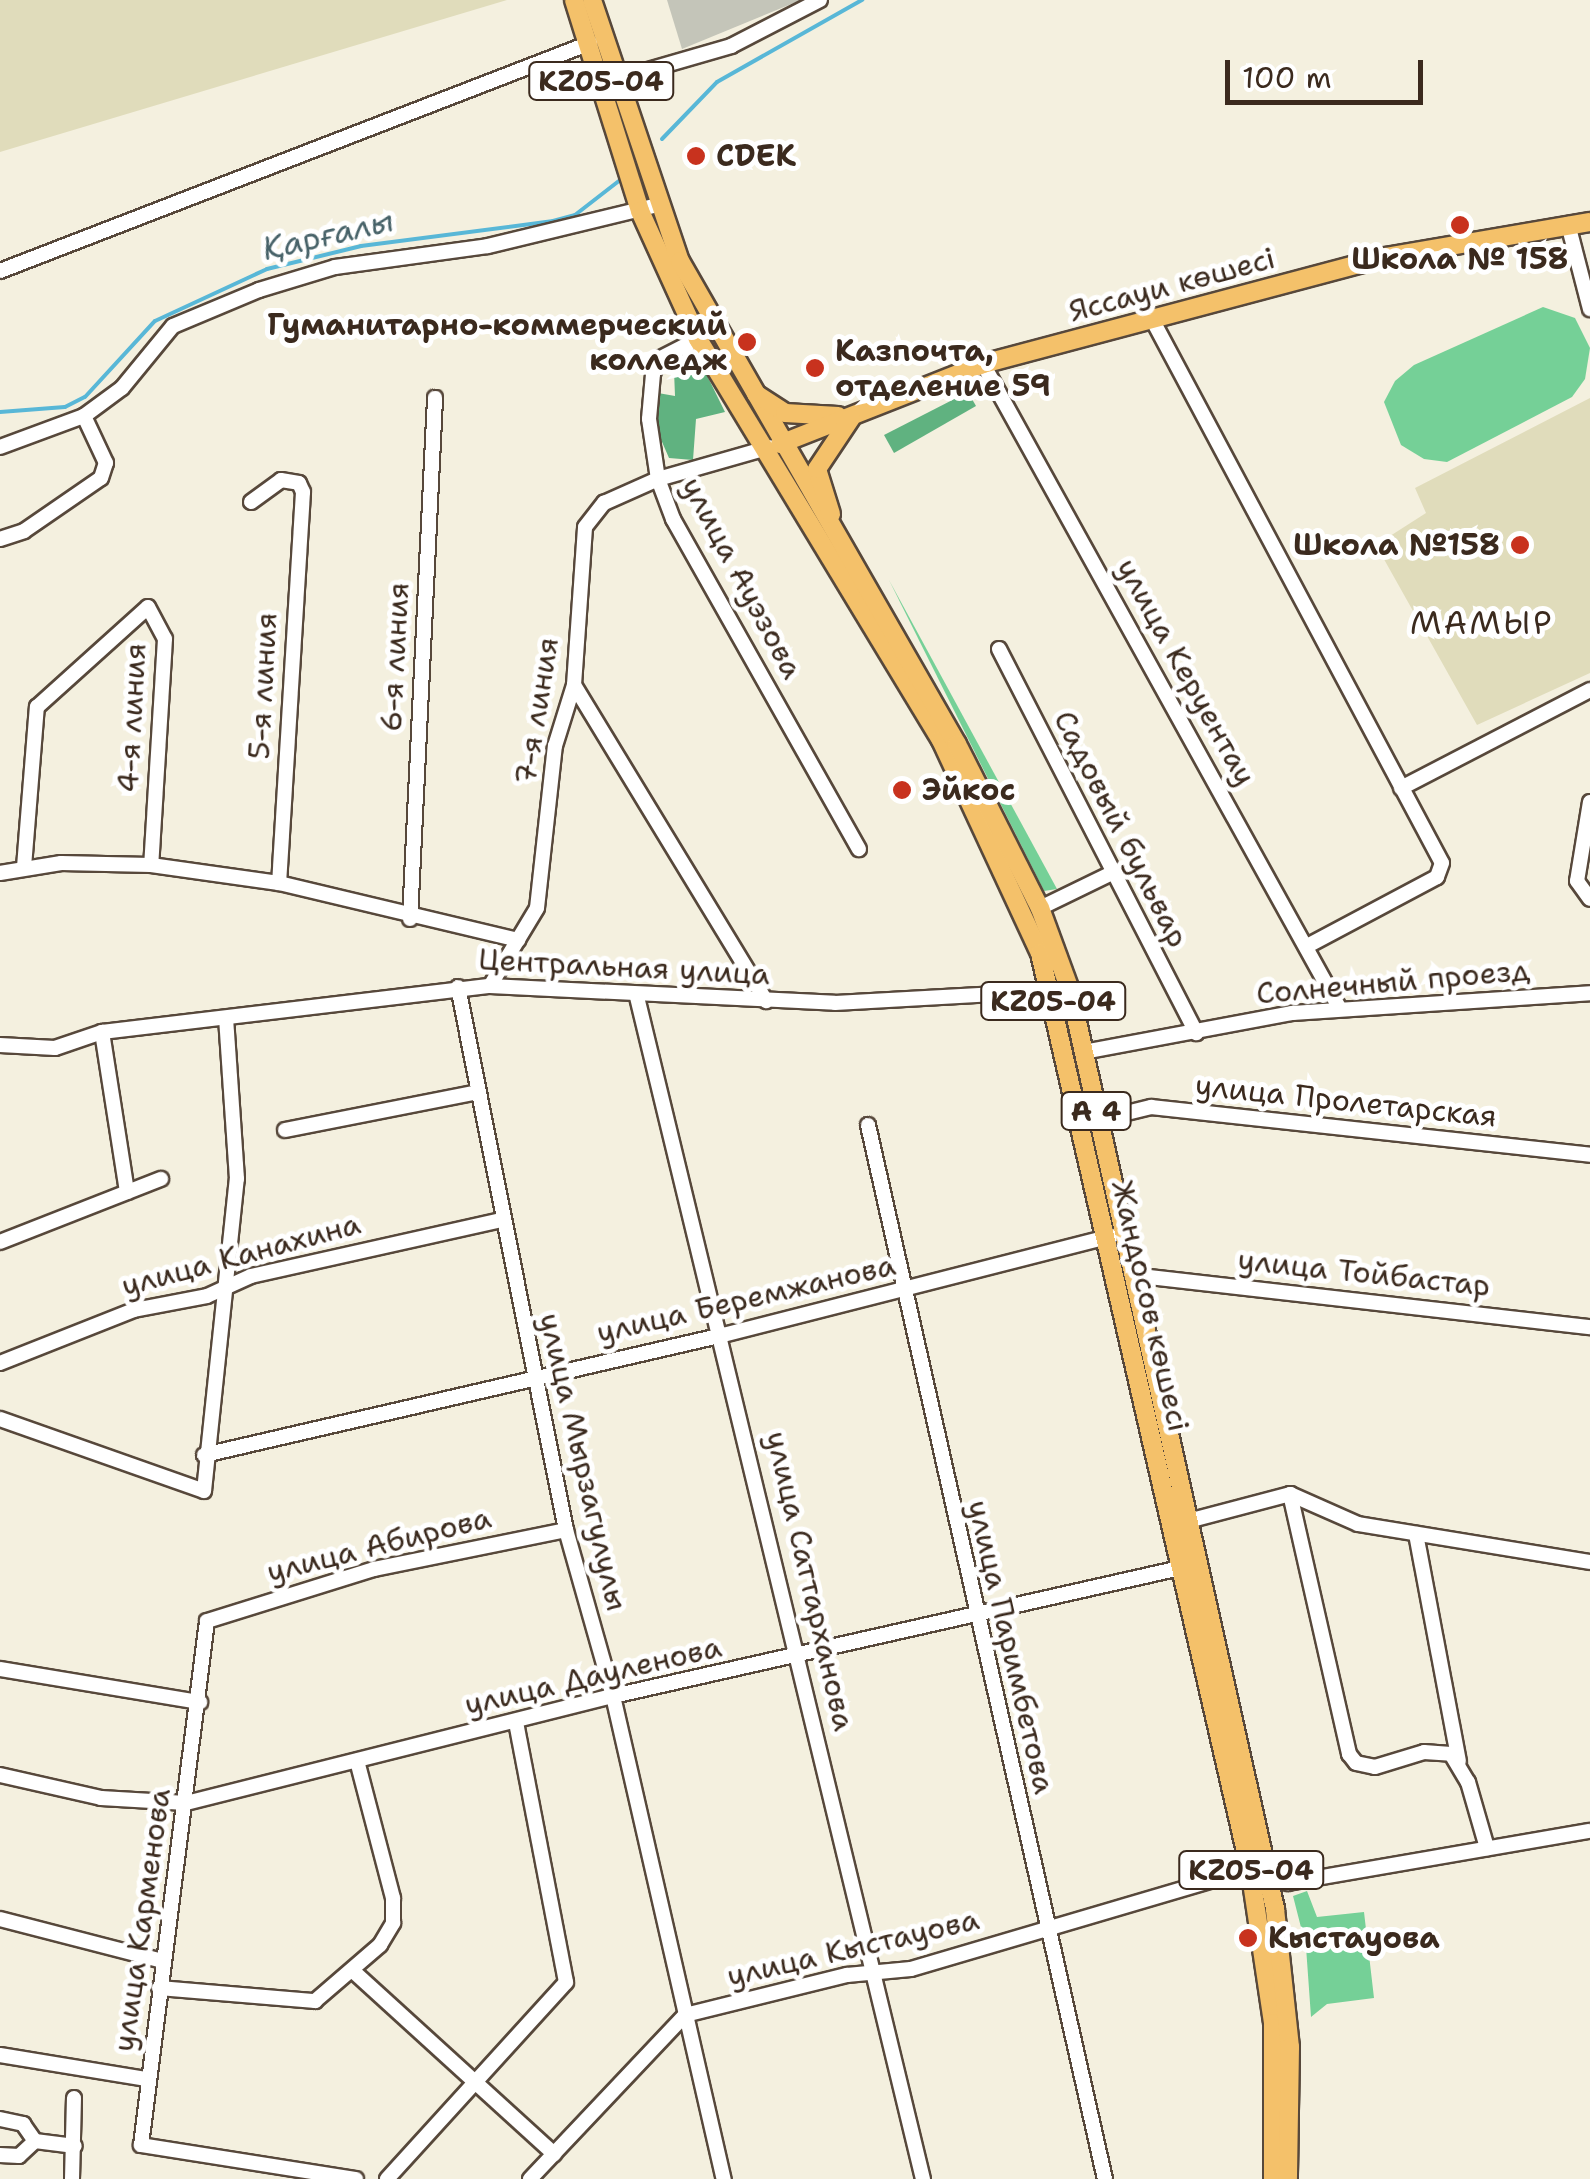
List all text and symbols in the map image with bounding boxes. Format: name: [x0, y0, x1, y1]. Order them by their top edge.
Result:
scale bar: [1230, 40, 1428, 102]
text: 100 m: [1242, 57, 1332, 98]
road number: KZ05-04: [526, 58, 676, 104]
place label: CDEK: [716, 138, 796, 174]
marker: CDEK: [685, 145, 707, 167]
water label: Қарғалы: [259, 201, 397, 269]
marker: Школа № 158: [1449, 214, 1471, 236]
street label: Яссауи көшесі: [1065, 240, 1279, 330]
place label: Школа № 158: [1351, 241, 1569, 277]
place label: Гуманитарно-коммерческий колледж: [267, 307, 727, 378]
marker: Гуманитарно-коммерческий колледж: [736, 331, 758, 353]
place label: Казпочта, отделение 59: [835, 333, 1051, 404]
marker: Казпочта, отделение 59: [804, 357, 826, 379]
street label: улица Ауэзова: [674, 471, 810, 685]
place label: Школа №158: [1293, 527, 1500, 563]
marker: Школа №158: [1509, 534, 1531, 556]
street label: улица Керуентау: [1109, 552, 1263, 792]
street label: 6-я линия: [373, 581, 417, 733]
district label: МАМЫР: [1410, 604, 1554, 642]
street label: 5-я линия: [241, 612, 285, 760]
street label: 7-я линия: [508, 635, 566, 787]
street label: 4-я линия: [110, 642, 154, 794]
street label: Садовый бульвар: [1046, 705, 1196, 953]
place label: Эйкос: [922, 772, 1016, 808]
marker: Эйкос: [891, 779, 913, 801]
street label: Центральная улица: [477, 941, 771, 993]
street label: Солнечный проезд: [1255, 952, 1531, 1012]
road number: KZ05-04: [978, 978, 1128, 1024]
street label: улица Пролетарская: [1193, 1067, 1499, 1135]
road number: А 4: [1058, 1088, 1134, 1134]
street label: Жандосов көшесі: [1104, 1177, 1196, 1435]
street label: улица Канахина: [118, 1206, 364, 1304]
street label: улица Тойбастар: [1236, 1242, 1492, 1304]
street label: улица Беремжанова: [593, 1247, 899, 1351]
street label: улица Мырзагулулы: [531, 1310, 635, 1614]
street label: улица Саттарханова: [758, 1428, 862, 1734]
street label: улица Паримбетова: [960, 1497, 1062, 1797]
street label: улица Абирова: [263, 1500, 495, 1590]
street label: улица Дауленова: [461, 1629, 725, 1723]
street label: улица Карменова: [106, 1786, 178, 2054]
road number: KZ05-04: [1176, 1847, 1326, 1893]
street label: улица Кыстауова: [724, 1902, 982, 1994]
place label: Кыстауова: [1268, 1920, 1440, 1956]
marker: Кыстауова: [1237, 1927, 1259, 1949]

